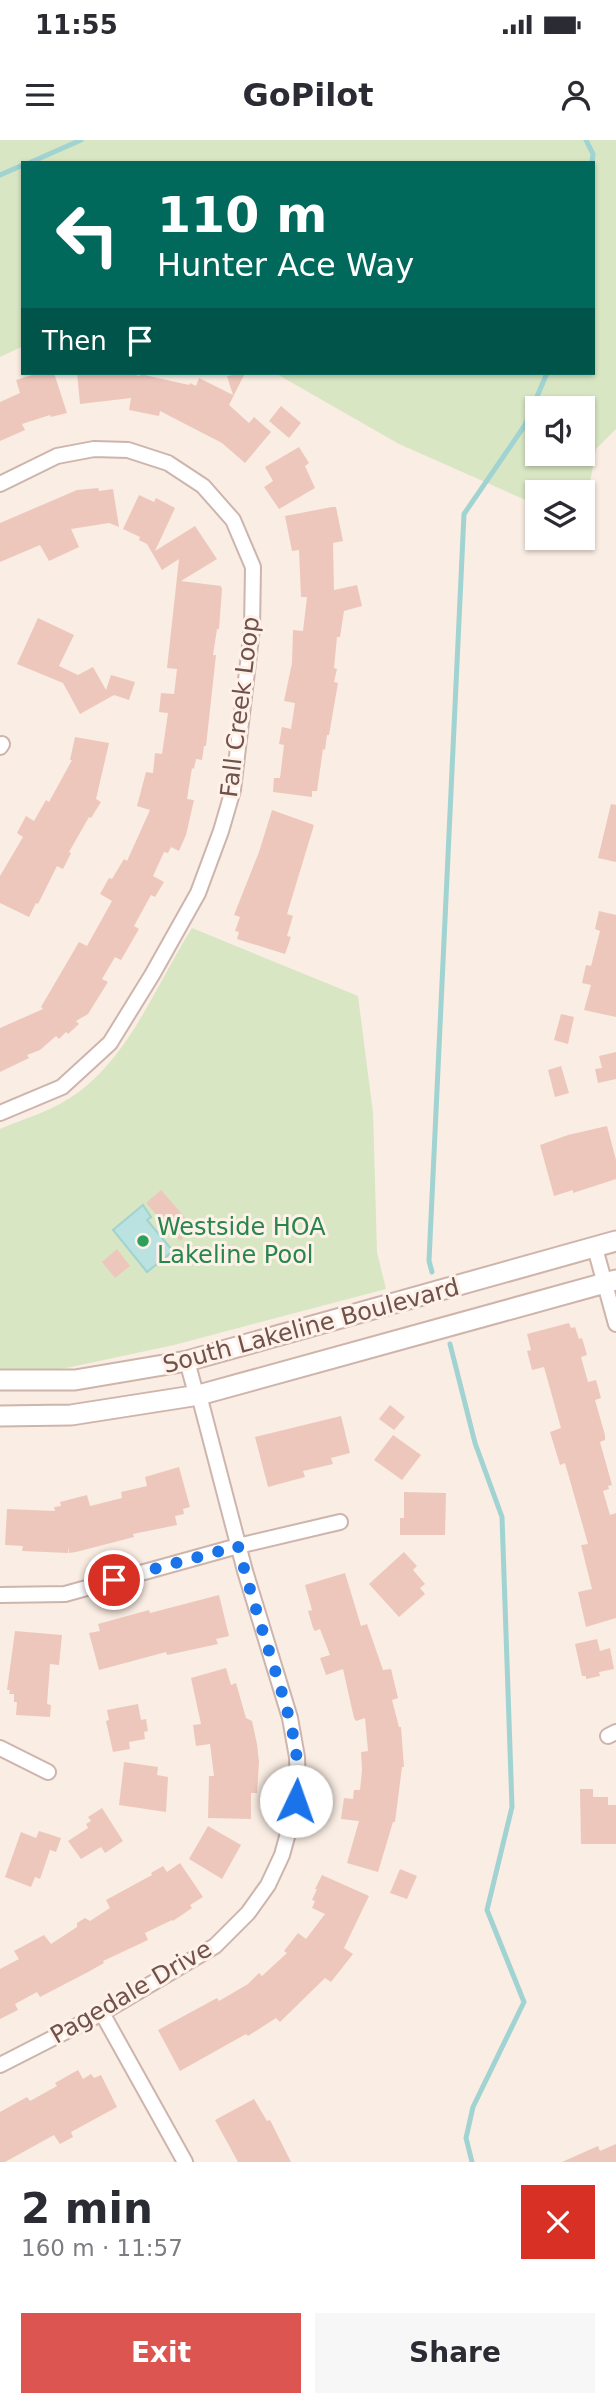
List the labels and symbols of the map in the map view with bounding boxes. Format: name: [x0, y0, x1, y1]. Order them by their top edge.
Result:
street label: Fall Creek Loop: [215, 615, 265, 799]
place label: Westside HOA Lakeline Pool: [157, 1213, 326, 1269]
marker: Westside HOA Lakeline Pool: [135, 1233, 151, 1249]
street label: South Lakeline Boulevard: [160, 1273, 462, 1379]
pin: [84, 1550, 144, 1610]
position arrow: [259, 1764, 333, 1838]
street label: Pagedale Drive: [46, 1935, 216, 2049]

